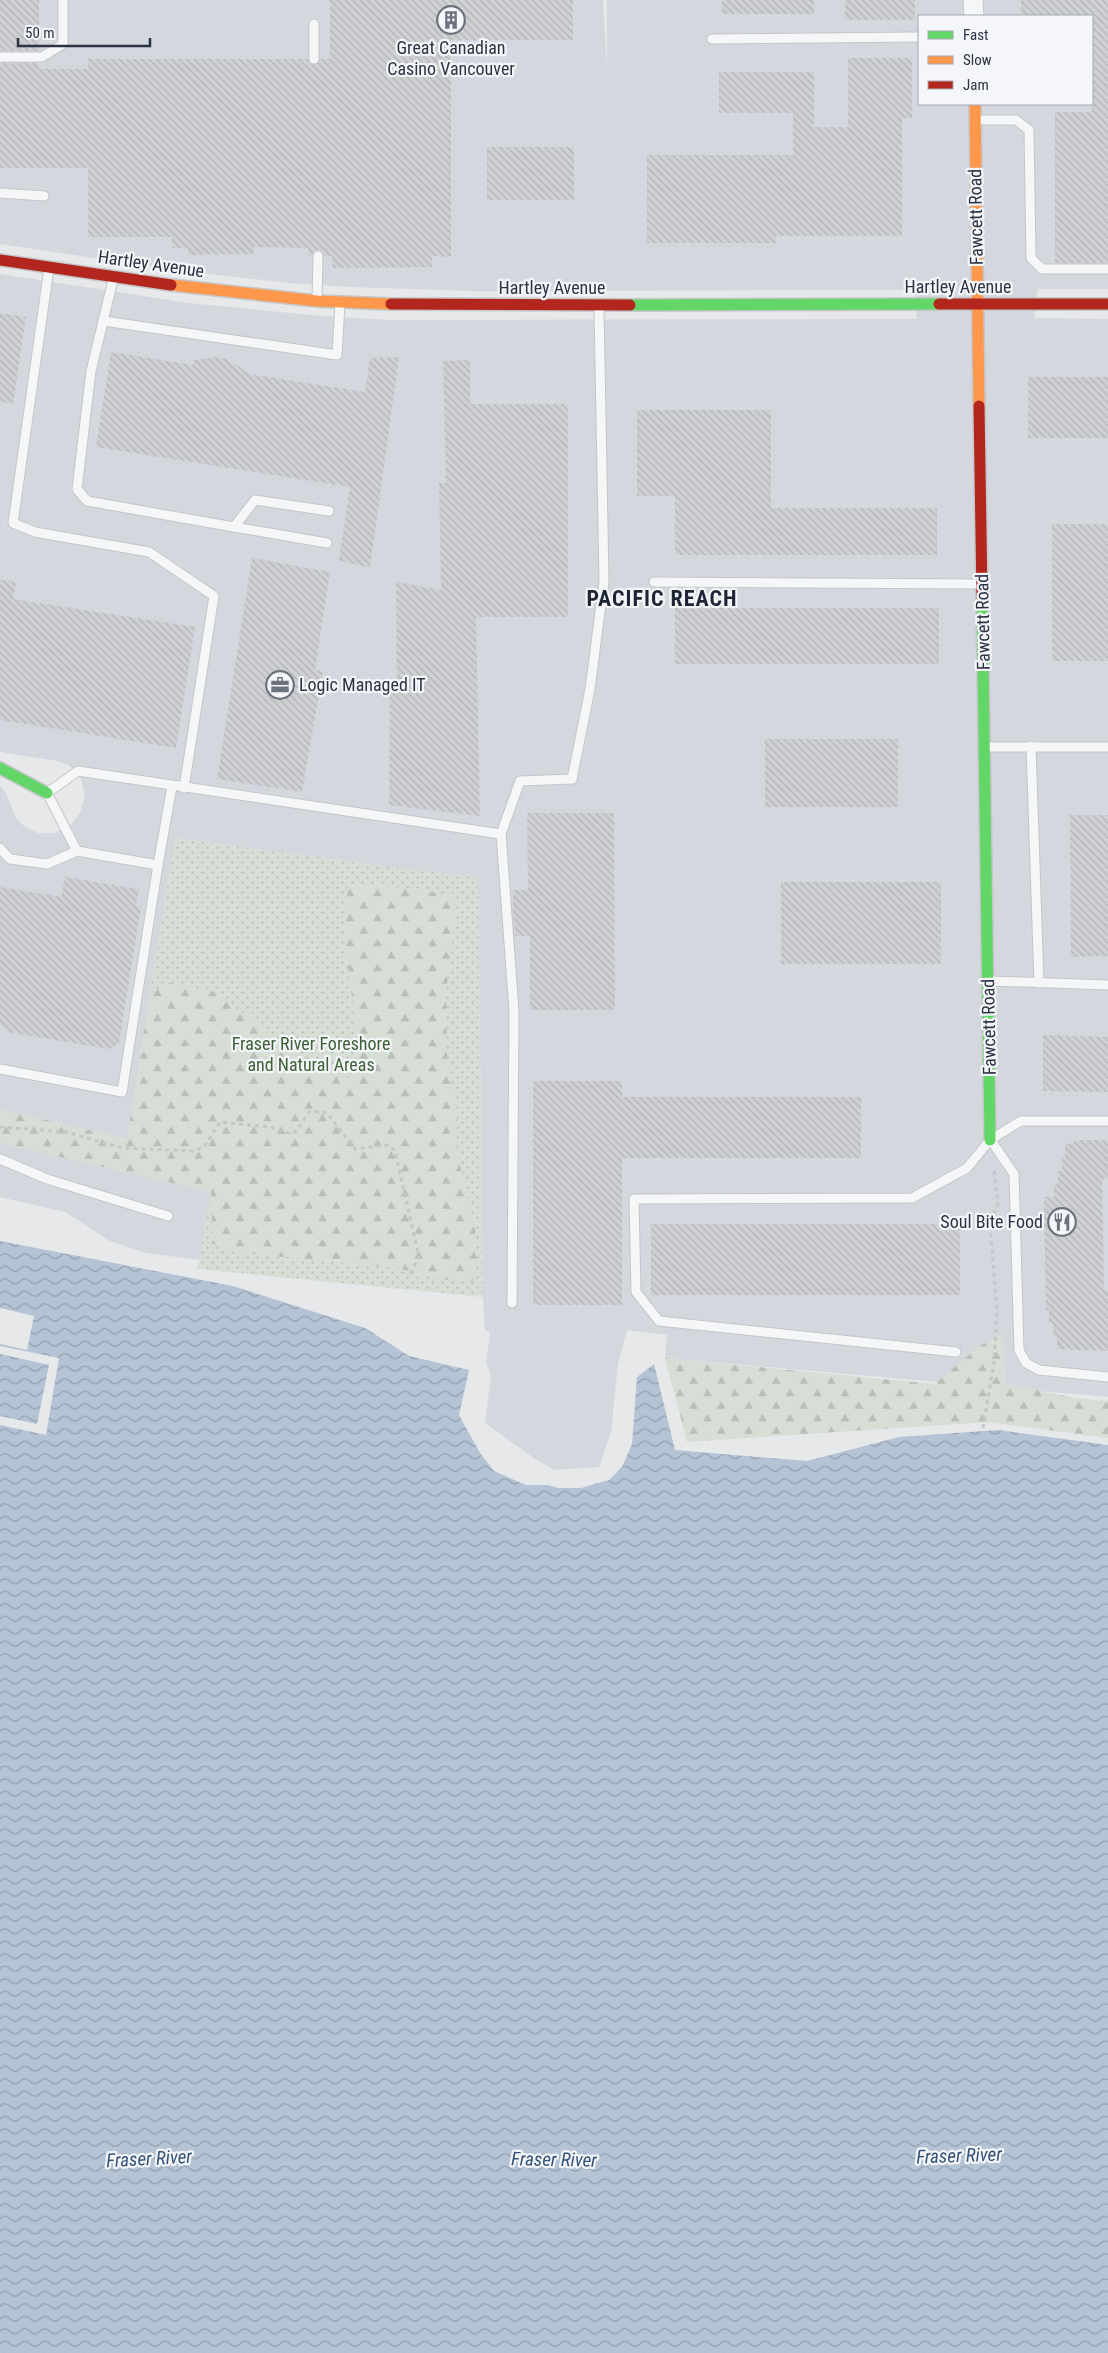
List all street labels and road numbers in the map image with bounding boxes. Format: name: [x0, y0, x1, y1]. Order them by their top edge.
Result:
street label: Fawcett Road: [964, 169, 987, 265]
street label: Hartley Avenue: [97, 246, 205, 281]
street label: Hartley Avenue: [905, 276, 1011, 297]
street label: Hartley Avenue: [499, 277, 605, 298]
street label: Fawcett Road: [971, 574, 994, 670]
street label: Fawcett Road: [977, 979, 1000, 1075]

